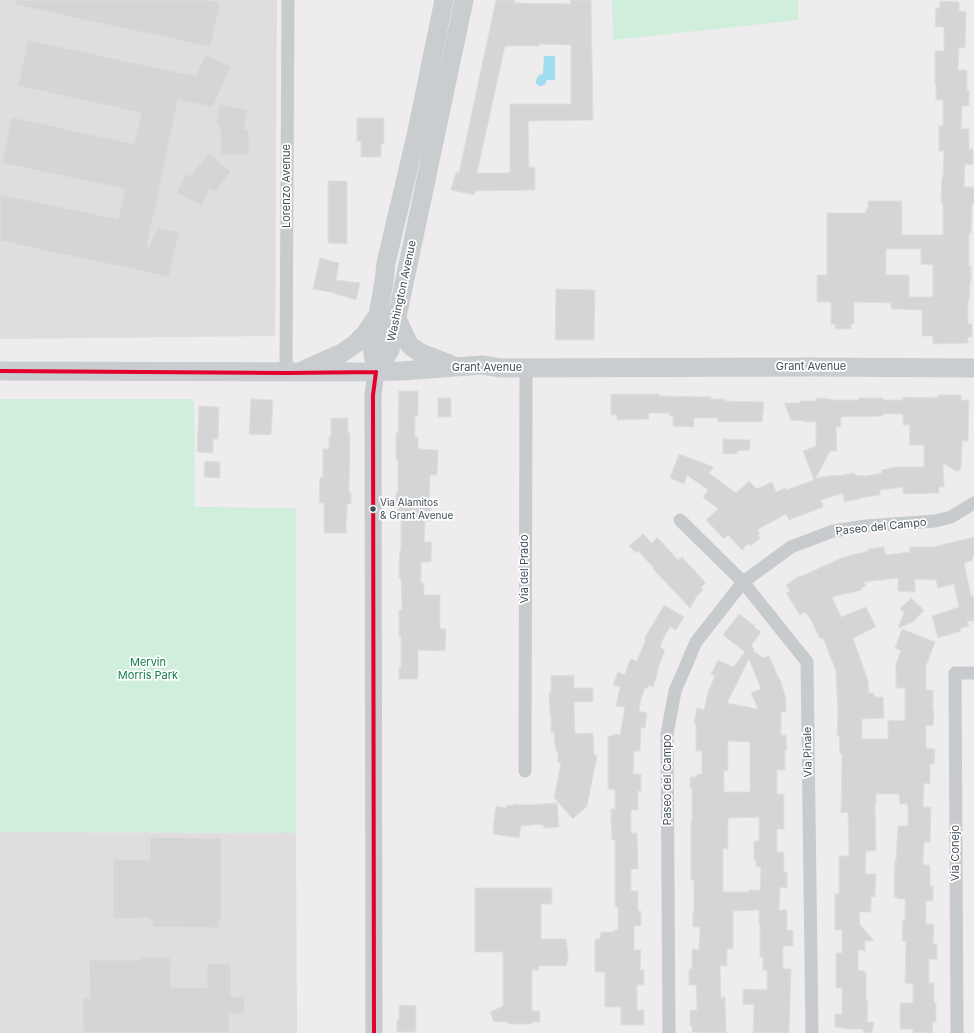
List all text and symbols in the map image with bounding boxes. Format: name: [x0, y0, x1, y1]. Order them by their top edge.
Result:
street label: Lorenzo Avenue: [280, 144, 294, 228]
street label: Washington Avenue: [385, 239, 419, 343]
street label: Grant Avenue: [776, 360, 846, 374]
street label: Grant Avenue: [452, 361, 522, 375]
place label: Via Alamitos & Grant Avenue: [380, 497, 453, 520]
marker: Via Alamitos & Grant Avenue: [368, 504, 378, 514]
street label: Paseo del Campo: [835, 516, 927, 538]
street label: Via del Prado: [518, 534, 532, 604]
park label: Mervin Morris Park: [118, 656, 178, 682]
street label: Via Pinale: [801, 726, 815, 778]
street label: Paseo del Campo: [661, 734, 675, 826]
street label: Via Conejo: [949, 825, 963, 881]

